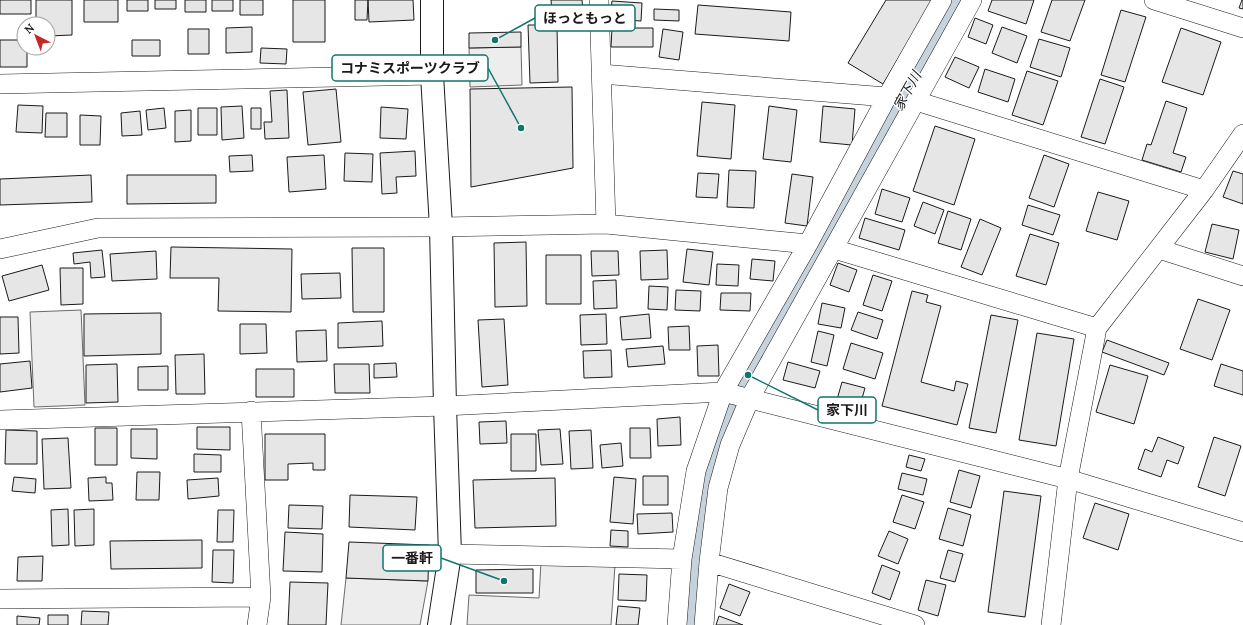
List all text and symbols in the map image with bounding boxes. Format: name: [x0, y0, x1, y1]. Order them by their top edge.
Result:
callout: ほっともっと: [535, 5, 635, 31]
text: ほっともっと: [543, 9, 627, 27]
north arrow: [16, 16, 56, 56]
text: N: [21, 20, 38, 37]
callout: コナミスポーツクラブ: [332, 55, 488, 81]
text: コナミスポーツクラブ: [340, 59, 480, 77]
water label: 家下川: [889, 67, 926, 114]
callout: 家下川: [818, 397, 876, 423]
text: 家下川: [826, 401, 868, 419]
callout: 一番軒: [383, 545, 441, 571]
text: 一番軒: [391, 549, 433, 567]

